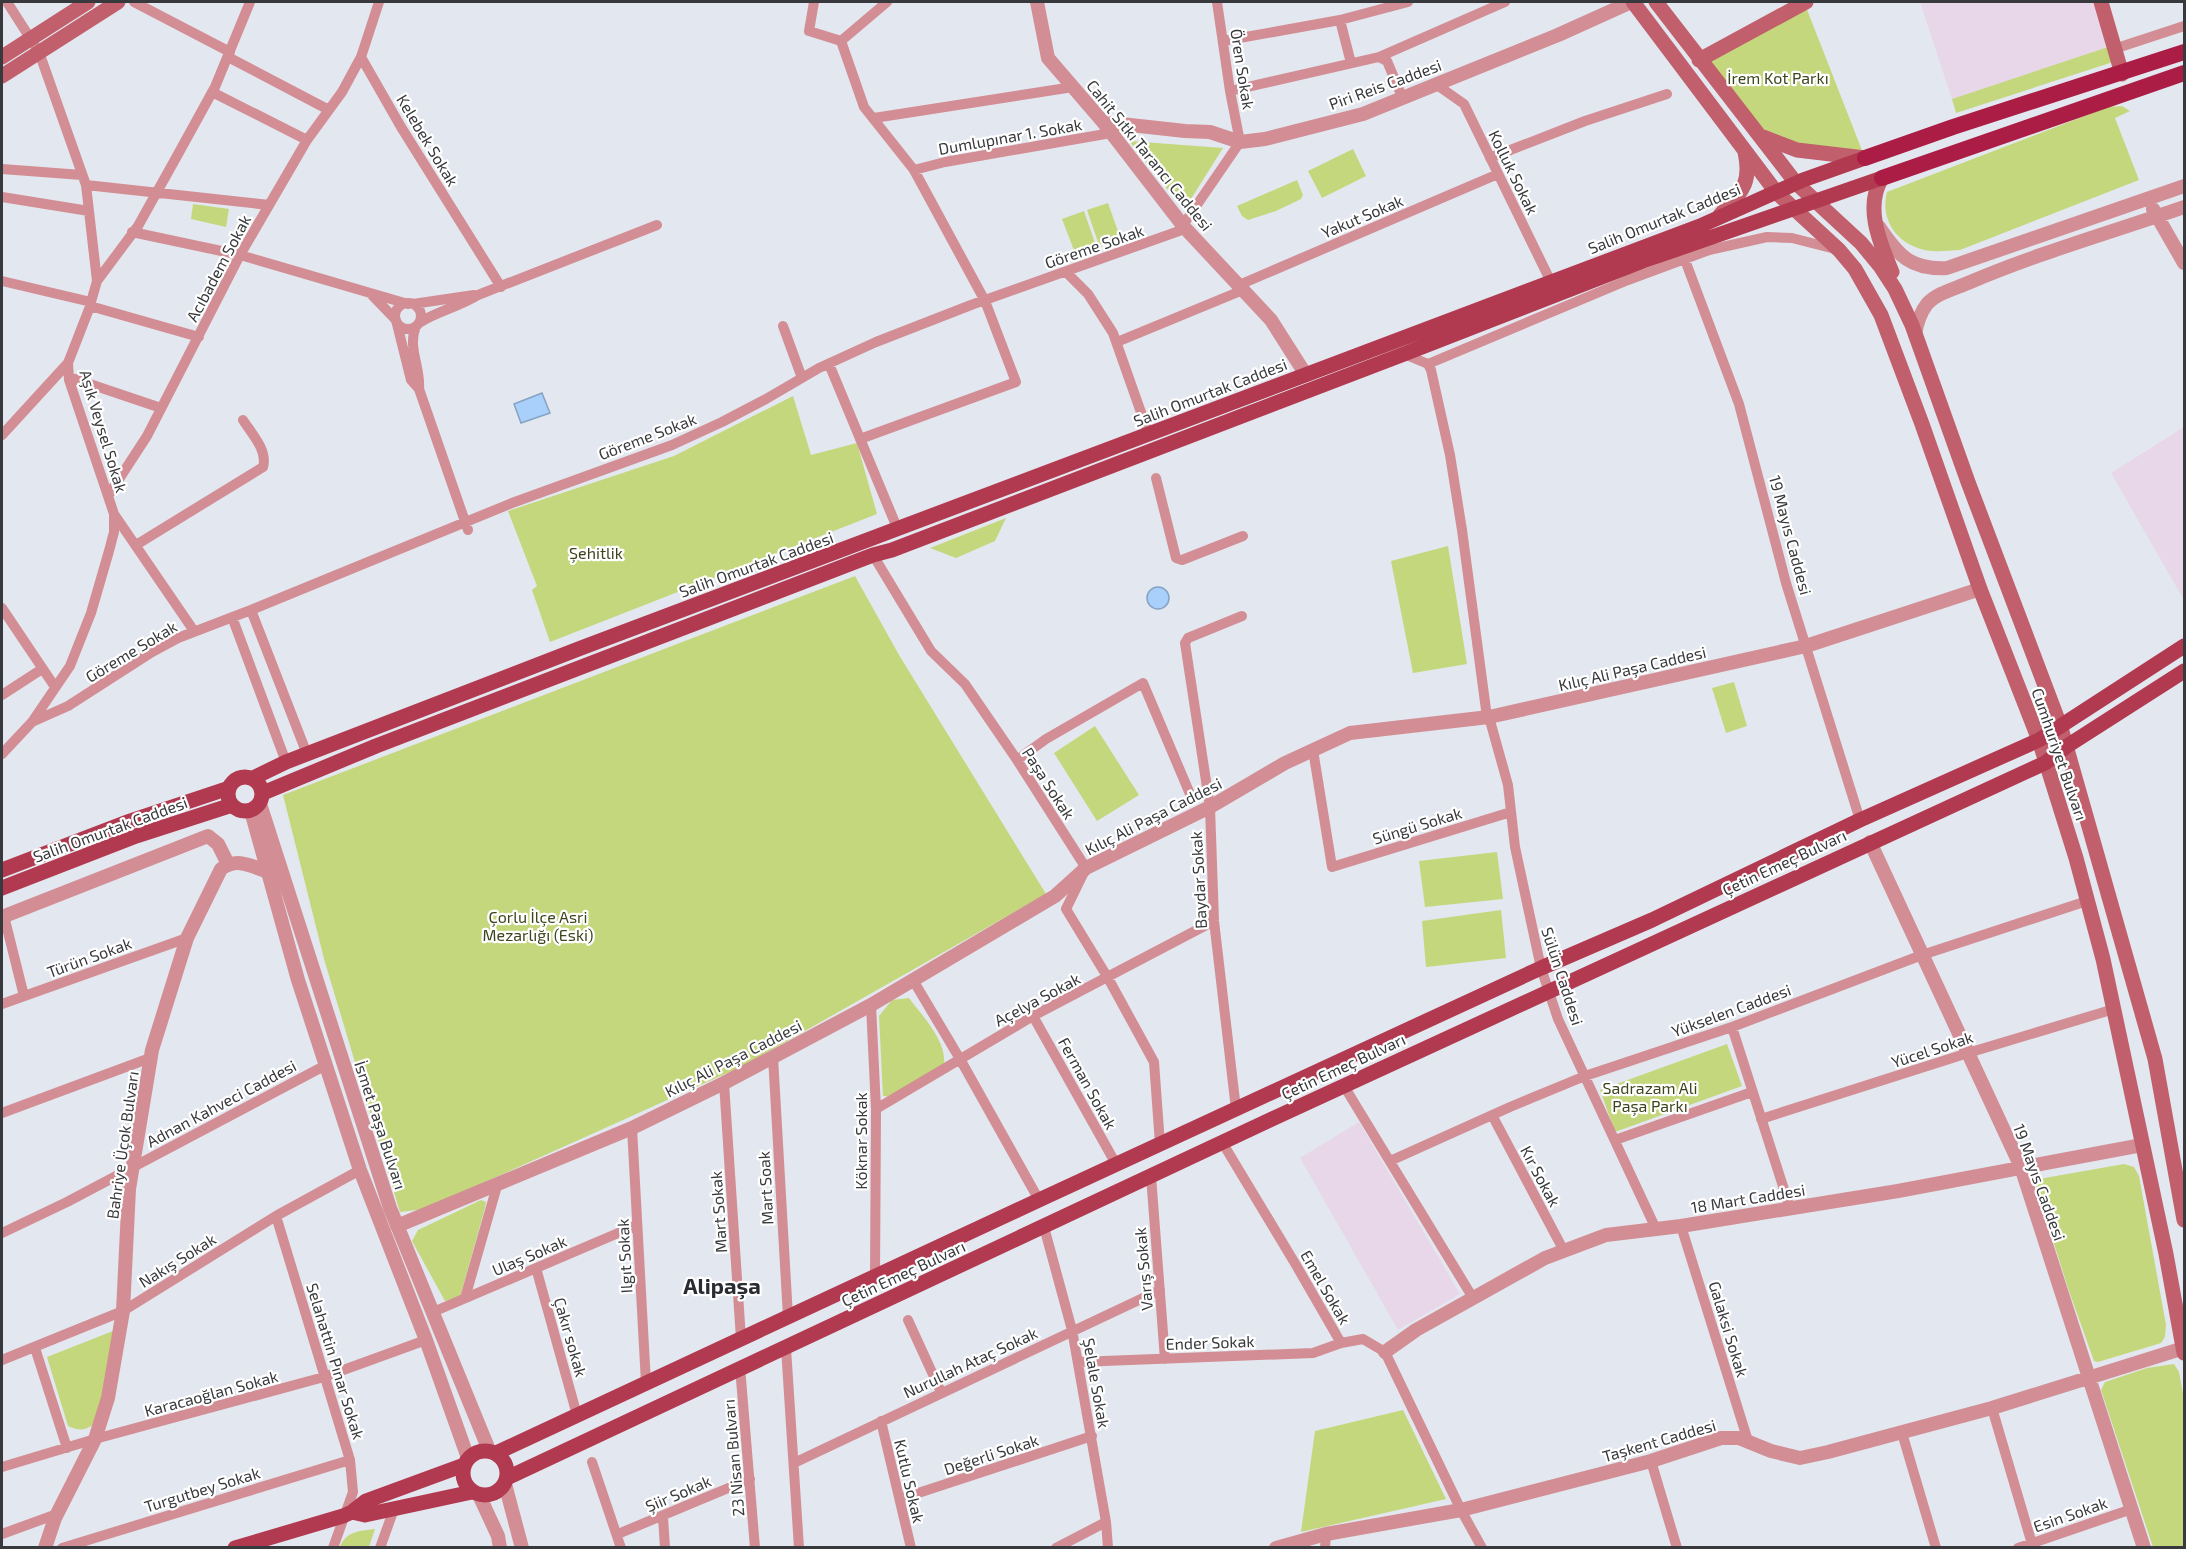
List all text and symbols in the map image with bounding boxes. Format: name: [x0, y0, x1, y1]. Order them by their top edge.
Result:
street label: Ören Sokak: [1227, 27, 1259, 111]
street label: Piri Reis Caddesi: [1326, 55, 1444, 113]
park label: İrem Kot Parkı: [1727, 68, 1829, 87]
street label: Cahit Sıtkı Tarancı Caddesi: [1083, 76, 1217, 234]
street label: Kelebek Sokak: [393, 91, 463, 189]
street label: Dumlupınar 1. Sokak: [937, 114, 1083, 158]
street label: Kolluk Sokak: [1485, 127, 1543, 217]
street label: Salih Omurtak Caddesi: [1585, 179, 1743, 257]
street label: Yakut Sokak: [1318, 190, 1406, 242]
street label: Acıbadem Sokak: [182, 211, 254, 325]
street label: Göreme Sokak: [1042, 220, 1146, 272]
street label: Salih Omurtak Caddesi: [1131, 354, 1289, 430]
street label: Aşık Veysel Sokak: [75, 367, 132, 495]
street label: Göreme Sokak: [595, 409, 699, 463]
street label: 19 Mayıs Caddesi: [1766, 473, 1816, 597]
street label: Salih Omurtak Caddesi: [676, 527, 836, 601]
park label: Şehitlik: [569, 543, 623, 563]
street label: Göreme Sokak: [82, 616, 180, 686]
street label: Kılıç Ali Paşa Caddesi: [1556, 642, 1708, 695]
street label: Cumhuriyet Bulvarı: [2028, 685, 2092, 823]
street label: Paşa Sokak: [1018, 744, 1079, 823]
street label: Kılıç Ali Paşa Caddesi: [1081, 773, 1225, 860]
street label: Salih Omurtak Caddesi: [30, 792, 190, 866]
street label: Süngü Sokak: [1370, 802, 1464, 848]
street label: Çetin Emeç Bulvarı: [1719, 825, 1849, 900]
street label: Baydar Sokak: [1186, 831, 1210, 929]
park label: Çorlu İlçe Asri Mezarlığı (Eski): [483, 907, 593, 944]
street label: Sülün Caddesi: [1538, 925, 1588, 1027]
street label: Türün Sokak: [44, 933, 134, 981]
street label: Açelya Sokak: [991, 968, 1084, 1030]
street label: Yükselen Caddesi: [1669, 980, 1793, 1040]
street label: Kılıç Ali Paşa Caddesi: [661, 1015, 805, 1102]
street label: Yücel Sokak: [1889, 1027, 1975, 1071]
street label: Çetin Emeç Bulvarı: [1278, 1029, 1408, 1104]
street label: Ferman Sokak: [1055, 1034, 1121, 1132]
street label: Adnan Kahveci Caddesi: [143, 1055, 299, 1151]
street label: İsmet Paşa Bulvarı: [350, 1058, 411, 1192]
street label: Bahriye Üçok Bulvarı: [102, 1070, 143, 1220]
park label: Sadrazam Ali Paşa Parkı: [1603, 1078, 1697, 1116]
street label: Köknar Sokak: [851, 1092, 870, 1190]
street label: 19 Mayıs Caddesi: [2010, 1121, 2070, 1243]
street label: Kır Sokak: [1517, 1142, 1565, 1210]
street label: Mart Soak: [754, 1151, 776, 1225]
street label: Mart Sokak: [706, 1170, 730, 1254]
street label: 18 Mart Caddesi: [1689, 1180, 1807, 1216]
street label: Ilgıt Sokak: [613, 1218, 635, 1294]
street label: Varış Sokak: [1130, 1227, 1157, 1311]
street label: Nakış Sokak: [135, 1229, 219, 1292]
street label: Ulaş Sokak: [489, 1231, 569, 1280]
street label: Çetin Emeç Bulvarı: [838, 1236, 968, 1311]
street label: Emel Sokak: [1297, 1246, 1355, 1328]
district label: Alipaşa: [683, 1272, 761, 1300]
street label: Galaksi Sokak: [1705, 1279, 1753, 1379]
street label: Selahattin Pınar Sokak: [303, 1281, 369, 1441]
street label: Çakır sokak: [550, 1295, 591, 1379]
street label: Nurullah Ataç Sokak: [900, 1323, 1041, 1402]
street label: Ender Sokak: [1165, 1331, 1255, 1353]
street label: Şelale Sokak: [1079, 1336, 1114, 1430]
street label: Karacaoğlan Sokak: [142, 1366, 280, 1420]
street label: 23 Nisan Bulvarı: [718, 1399, 748, 1517]
street label: Taşkent Caddesi: [1600, 1415, 1718, 1466]
street label: Değerli Sokak: [941, 1430, 1041, 1478]
street label: Kutlu Sokak: [891, 1437, 929, 1525]
street label: Turgutbey Sokak: [142, 1462, 262, 1516]
street label: Şiir Sokak: [642, 1471, 714, 1516]
street label: Esin Sokak: [2030, 1492, 2110, 1536]

